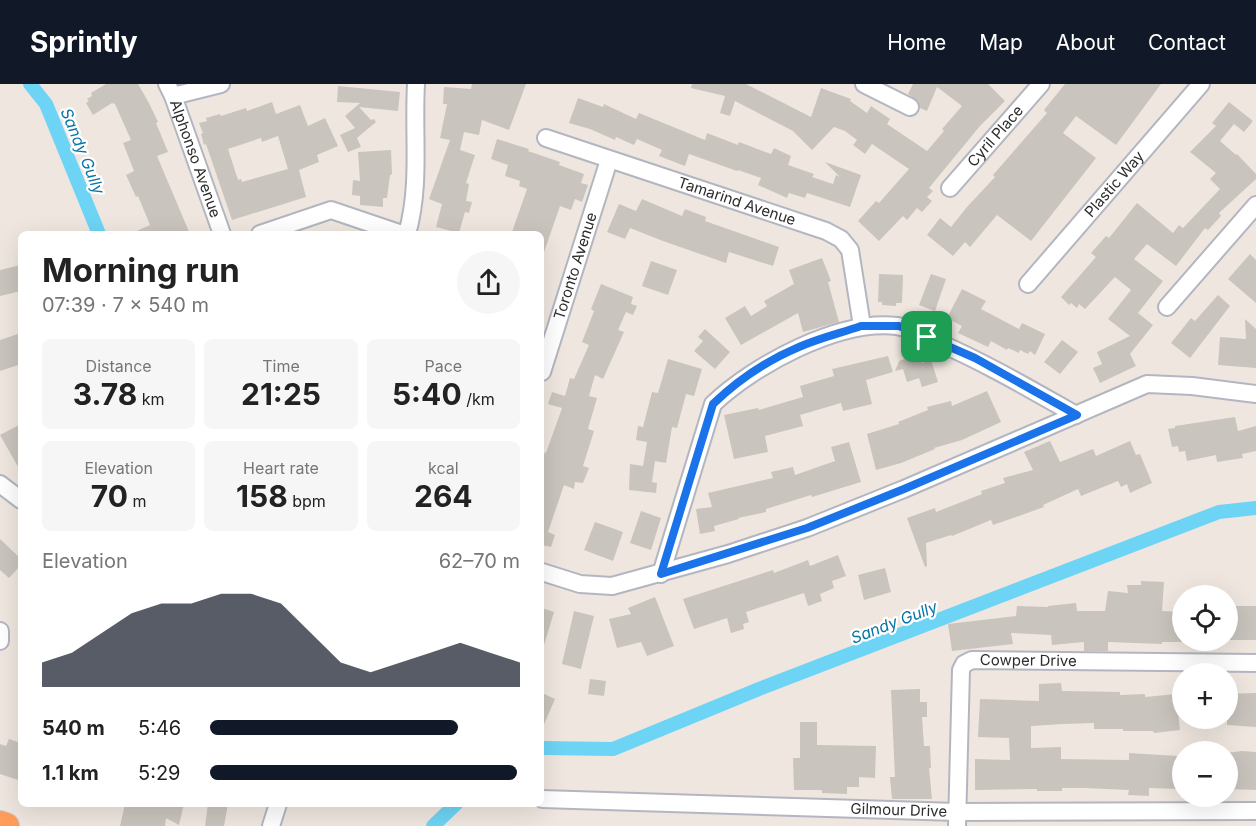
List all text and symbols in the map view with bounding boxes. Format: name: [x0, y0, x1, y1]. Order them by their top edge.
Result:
text: Sprintly: [30, 25, 138, 59]
text: Home: [887, 30, 946, 55]
text: Map: [979, 30, 1023, 55]
text: About: [1056, 30, 1115, 55]
text: Contact: [1148, 30, 1226, 55]
street label: Alphonso Avenue: [166, 97, 225, 220]
street label: Cyril Place: [963, 101, 1027, 171]
water label: Sandy Gully: [57, 105, 110, 198]
street label: Plastic Way: [1080, 146, 1148, 221]
street label: Tamarind Avenue: [675, 172, 798, 229]
street label: Toronto Avenue: [549, 210, 601, 322]
text: Morning run: [42, 250, 240, 290]
button: share: [457, 251, 520, 314]
text: 07:39 · 7 × 540 m: [42, 293, 209, 317]
pin: [901, 311, 952, 362]
icon: arrive: [910, 320, 943, 353]
text: Distance: [86, 356, 152, 376]
text: Time: [262, 356, 300, 376]
text: Pace: [424, 356, 462, 376]
text: 3.78: [73, 376, 137, 412]
text: 21:25: [241, 376, 321, 412]
text: 5:40: [392, 376, 462, 412]
text: km: [137, 389, 165, 409]
text: /km: [462, 389, 495, 409]
text: Elevation: [84, 458, 153, 478]
text: Heart rate: [243, 458, 319, 478]
text: kcal: [428, 458, 459, 478]
text: 70: [91, 478, 128, 514]
text: 158: [236, 478, 288, 514]
text: 264: [414, 478, 473, 514]
text: m: [128, 491, 147, 511]
text: bpm: [288, 491, 326, 511]
text: Elevation: [42, 549, 128, 573]
text: 62–70 m: [439, 549, 520, 573]
map controls: [1172, 585, 1238, 807]
button: locate: [1172, 585, 1238, 651]
water label: Sandy Gully: [848, 596, 941, 648]
street label: Cowper Drive: [980, 650, 1077, 670]
button: +: [1172, 663, 1238, 729]
text: 540 m: [42, 716, 105, 740]
text: 5:46: [138, 716, 181, 740]
button: −: [1172, 741, 1238, 807]
text: 1.1 km: [42, 761, 99, 785]
text: 5:29: [138, 761, 181, 785]
street label: Gilmour Drive: [850, 799, 947, 821]

